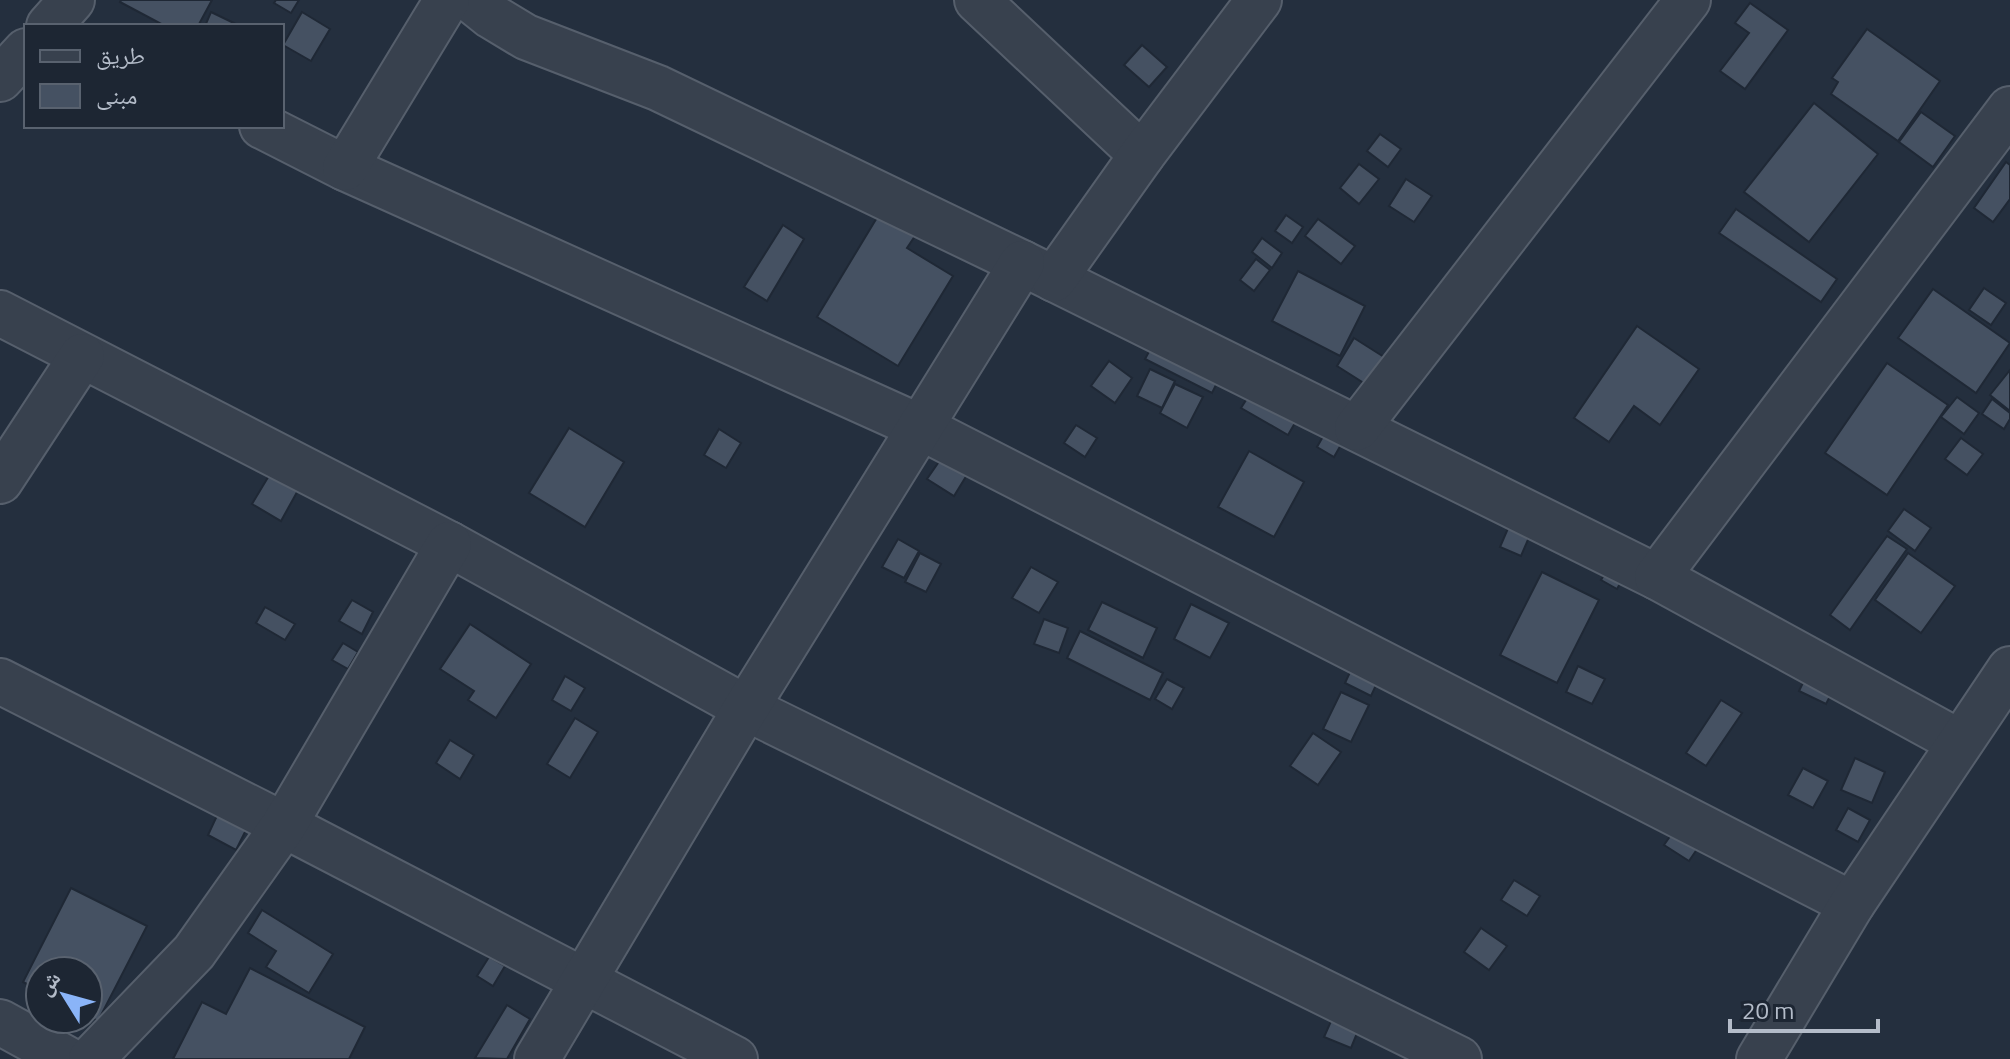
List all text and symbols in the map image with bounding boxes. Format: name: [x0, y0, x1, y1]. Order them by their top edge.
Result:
legend: [24, 24, 284, 128]
text: طريق: [96, 37, 145, 73]
text: مبنى: [96, 77, 137, 113]
north arrow: [24, 955, 104, 1035]
text: ش: [27, 963, 69, 1003]
scale bar: [1730, 983, 1878, 1033]
text: 20 m: [1742, 992, 1794, 1028]

